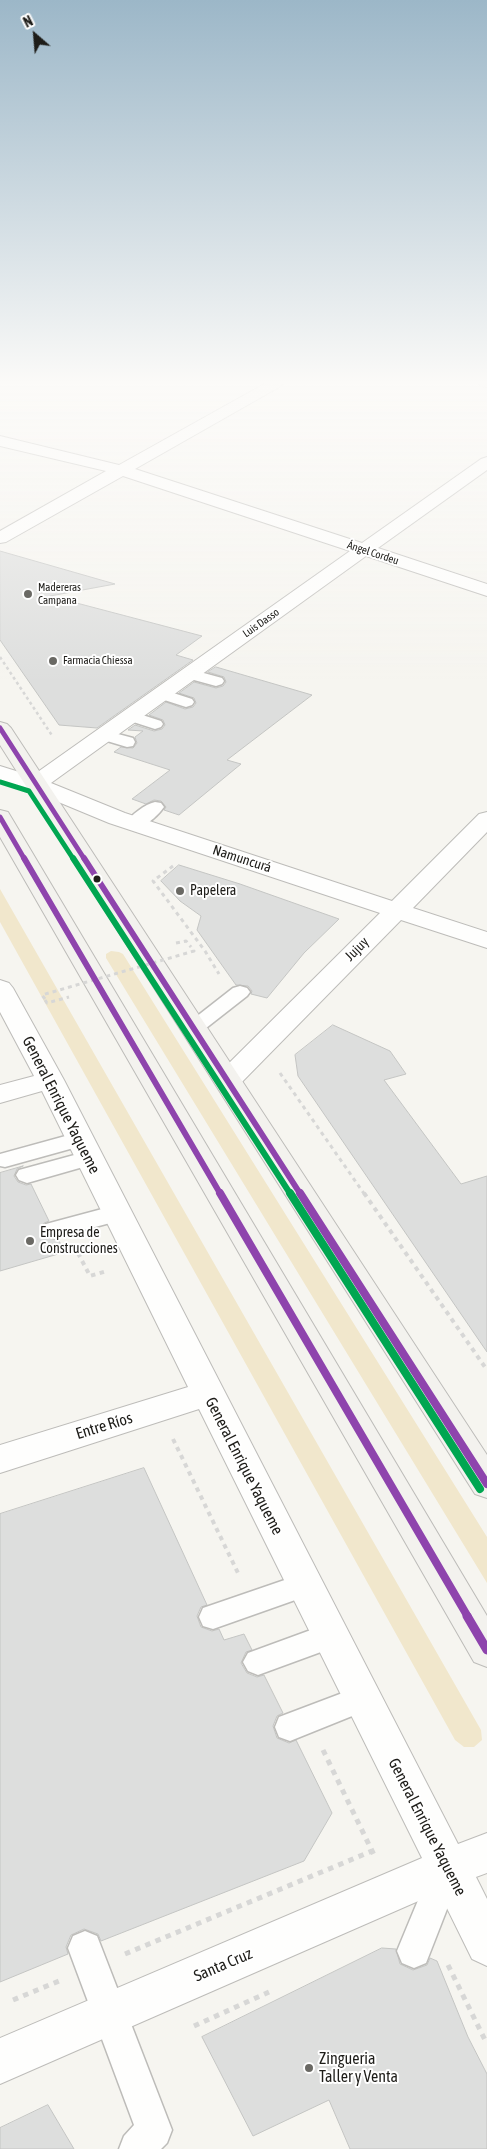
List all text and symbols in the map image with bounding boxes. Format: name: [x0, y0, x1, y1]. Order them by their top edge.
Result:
north arrow: [10, 10, 60, 60]
text: N: [21, 13, 35, 31]
street label: Ángel Cordeu: [346, 538, 400, 568]
place label: Madereras Campana: [38, 581, 81, 607]
marker: Madereras Campana: [22, 588, 34, 600]
street label: Luis Dasso: [240, 606, 282, 640]
place label: Farmacia Chiessa: [63, 654, 133, 668]
marker: Farmacia Chiessa: [47, 655, 59, 667]
street label: Namuncurá: [211, 842, 273, 876]
unlabelled marker: [92, 874, 102, 884]
place label: Papelera: [190, 883, 236, 899]
marker: Papelera: [174, 885, 186, 897]
street label: Jujuy: [342, 934, 372, 964]
street label: General Enrique Yaqueme: [18, 1033, 104, 1177]
place label: Empresa de Construcciones: [40, 1225, 118, 1258]
marker: Empresa de Construcciones: [24, 1235, 36, 1247]
street label: General Enrique Yaqueme: [201, 1394, 287, 1538]
street label: Entre Ríos: [73, 1408, 135, 1444]
street label: General Enrique Yaqueme: [384, 1755, 470, 1899]
street label: Santa Cruz: [191, 1944, 255, 1986]
place label: Zingueria Taller y Venta: [319, 2049, 398, 2087]
marker: Zingueria Taller y Venta: [303, 2062, 315, 2074]

